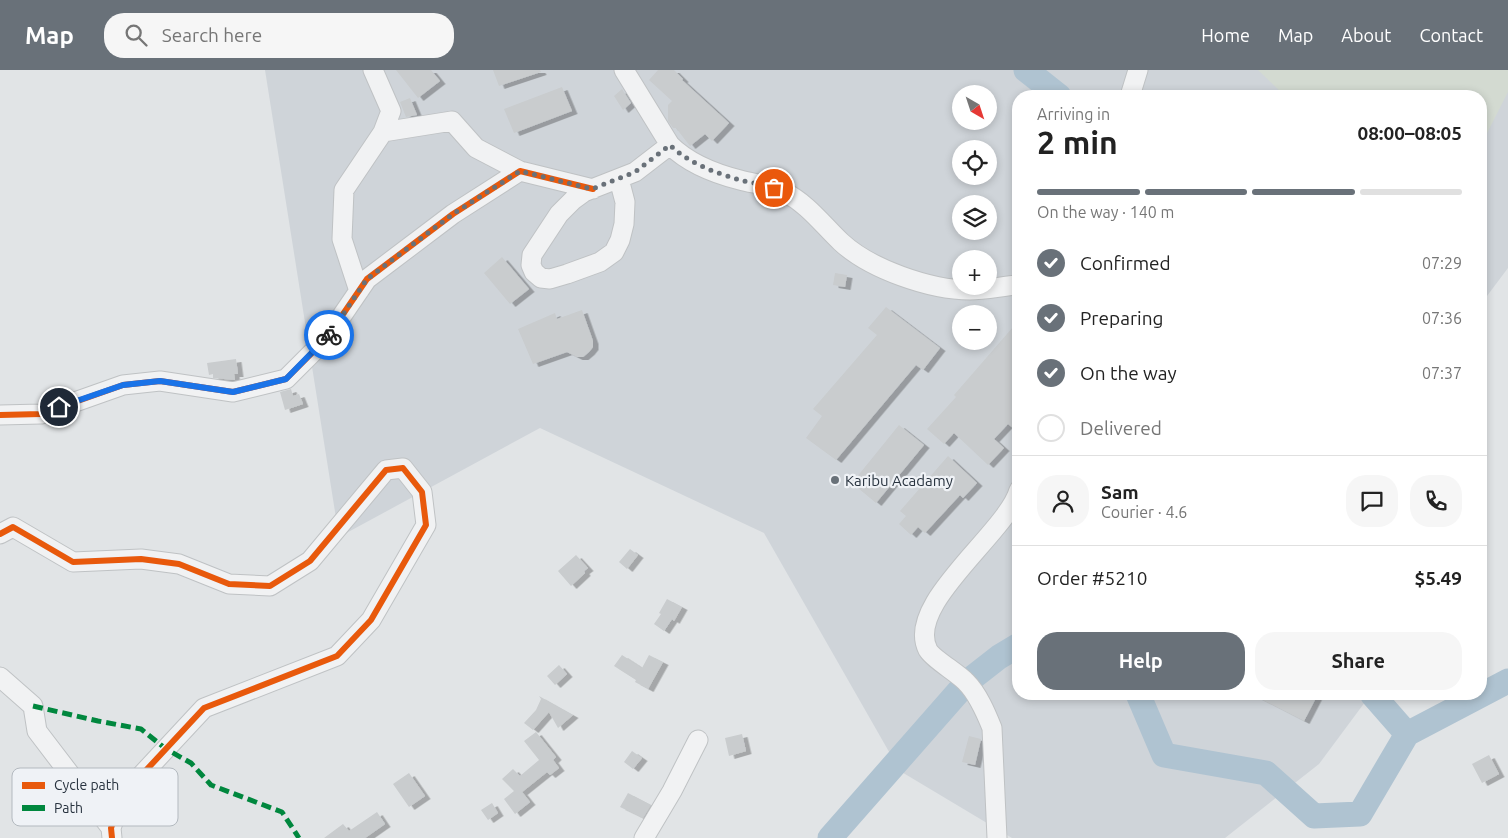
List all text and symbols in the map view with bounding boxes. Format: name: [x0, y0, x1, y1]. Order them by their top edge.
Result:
search box: [104, 13, 454, 58]
icon: search: [122, 21, 150, 49]
text: Map: [25, 22, 74, 49]
text: Search here: [162, 24, 262, 46]
text: Home: [1201, 25, 1250, 45]
text: Map: [1278, 25, 1313, 45]
text: About: [1341, 25, 1391, 45]
text: Contact: [1419, 25, 1483, 45]
north arrow: [952, 85, 998, 130]
map controls: [952, 85, 997, 350]
text: Arriving in: [1037, 105, 1110, 123]
text: 08:00–08:05: [1357, 122, 1462, 144]
text: 2 min: [1037, 124, 1118, 160]
button: locate: [952, 140, 997, 185]
pin: [753, 167, 795, 209]
icon: bag: [760, 174, 788, 202]
button: layers: [952, 195, 997, 240]
text: On the way · 140 m: [1037, 203, 1174, 221]
icon: check: [1037, 249, 1065, 277]
button: +: [952, 250, 997, 295]
text: Confirmed: [1080, 252, 1171, 274]
text: 07:29: [1422, 254, 1462, 272]
icon: check: [1037, 304, 1065, 332]
button: −: [952, 305, 997, 350]
text: Preparing: [1080, 307, 1164, 329]
text: 07:36: [1422, 309, 1462, 327]
courier: [304, 310, 354, 360]
icon: bike: [315, 321, 343, 349]
icon: check: [1037, 359, 1065, 387]
text: On the way: [1080, 362, 1177, 384]
text: 07:37: [1422, 364, 1462, 382]
pin: [38, 386, 80, 428]
icon: home: [45, 393, 73, 421]
text: Delivered: [1080, 417, 1162, 439]
place label: Karibu Acadamy: [845, 472, 953, 489]
marker: Karibu Acadamy: [829, 474, 841, 486]
button: person: [1037, 475, 1089, 527]
button: chat: [1346, 475, 1398, 527]
button: phone: [1410, 475, 1462, 527]
text: Sam: [1101, 481, 1139, 503]
text: Courier · 4.6: [1101, 503, 1187, 521]
text: Order #5210: [1037, 567, 1147, 589]
text: $5.49: [1414, 567, 1462, 589]
button: Help: [1037, 632, 1245, 690]
button: Share: [1255, 632, 1462, 690]
legend: [12, 768, 178, 826]
text: Cycle path: [54, 777, 119, 793]
text: Path: [54, 800, 83, 816]

